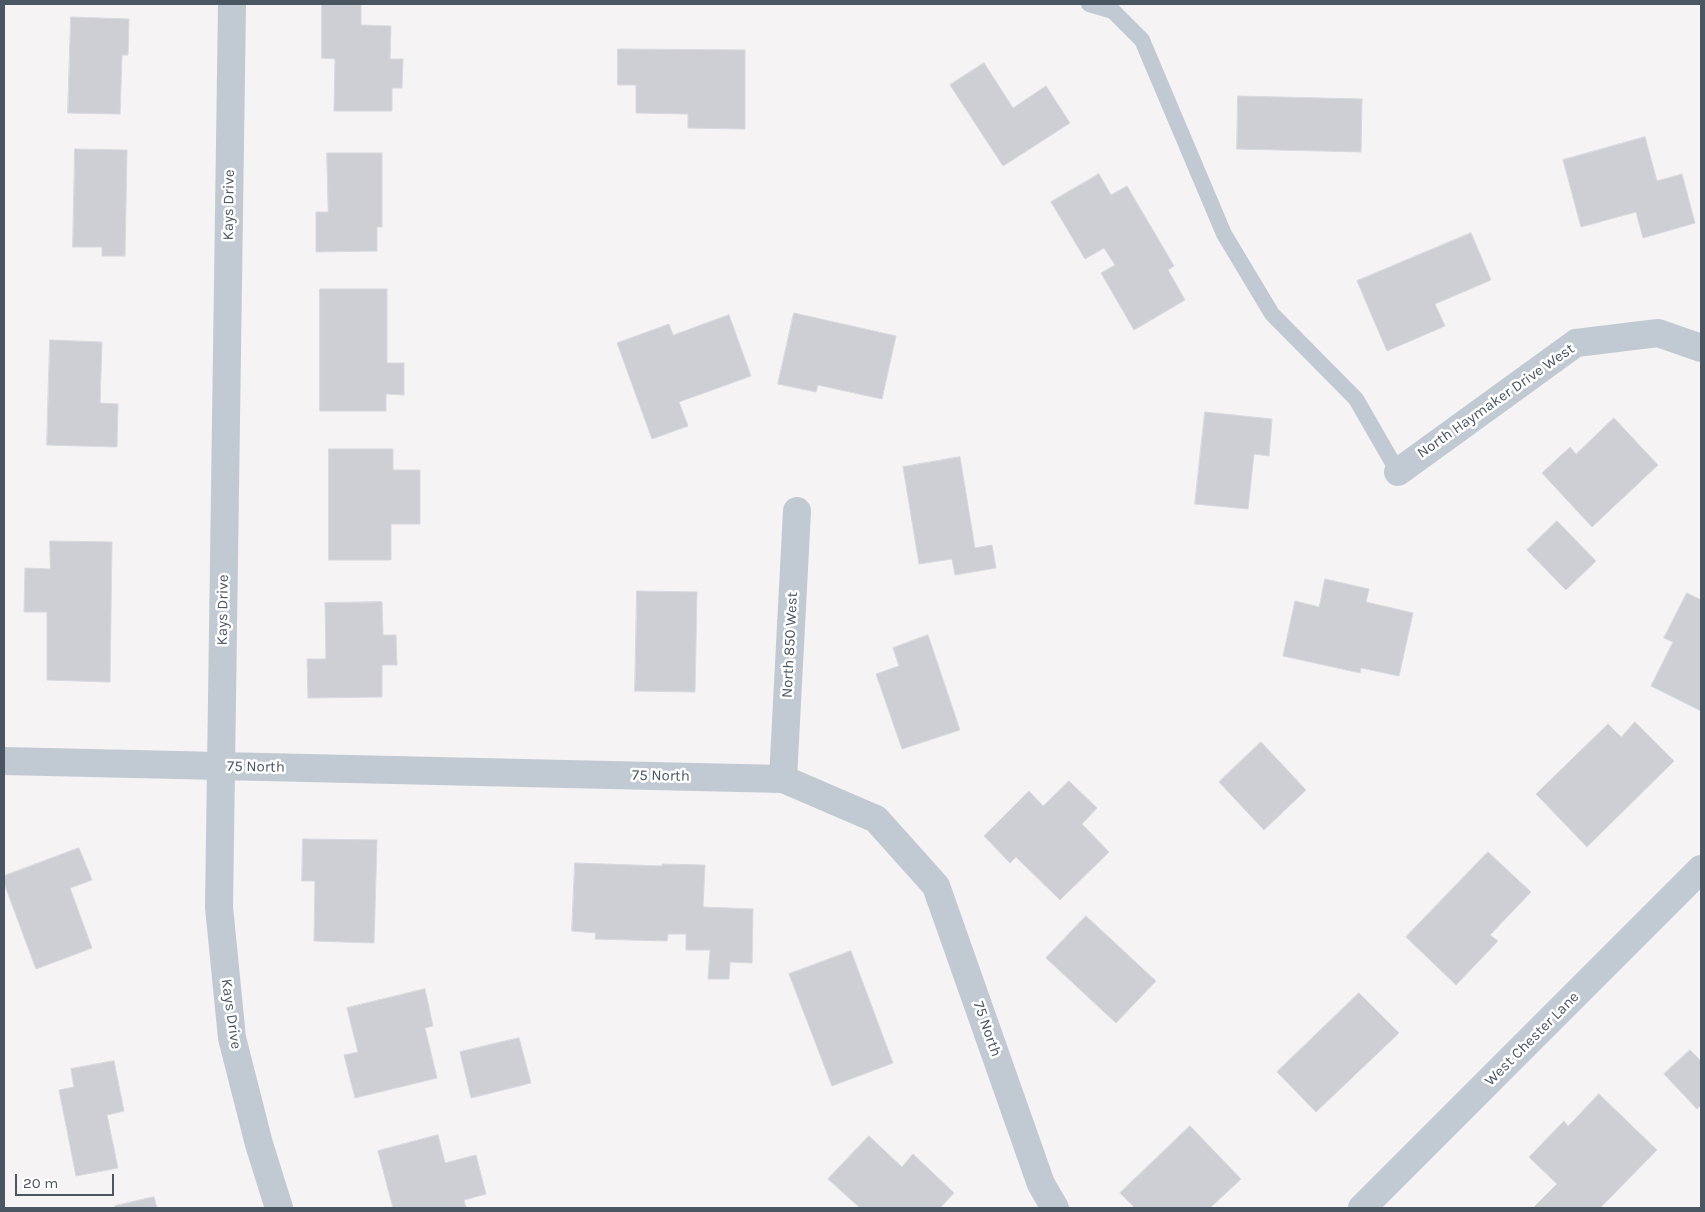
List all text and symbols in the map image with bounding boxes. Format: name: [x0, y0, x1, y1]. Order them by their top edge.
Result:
street label: Kays Drive: [219, 169, 239, 241]
street label: North Haymaker Drive West: [1414, 340, 1578, 462]
street label: Kays Drive: [213, 574, 233, 646]
street label: North 850 West: [778, 591, 802, 699]
street label: 75 North: [227, 757, 285, 777]
street label: 75 North: [632, 766, 690, 786]
street label: Kays Drive: [217, 978, 245, 1050]
street label: West Chester Lane: [1481, 988, 1583, 1090]
street label: 75 North: [969, 999, 1005, 1059]
scale bar: [18, 1164, 116, 1196]
text: 20 m: [23, 1174, 58, 1192]

